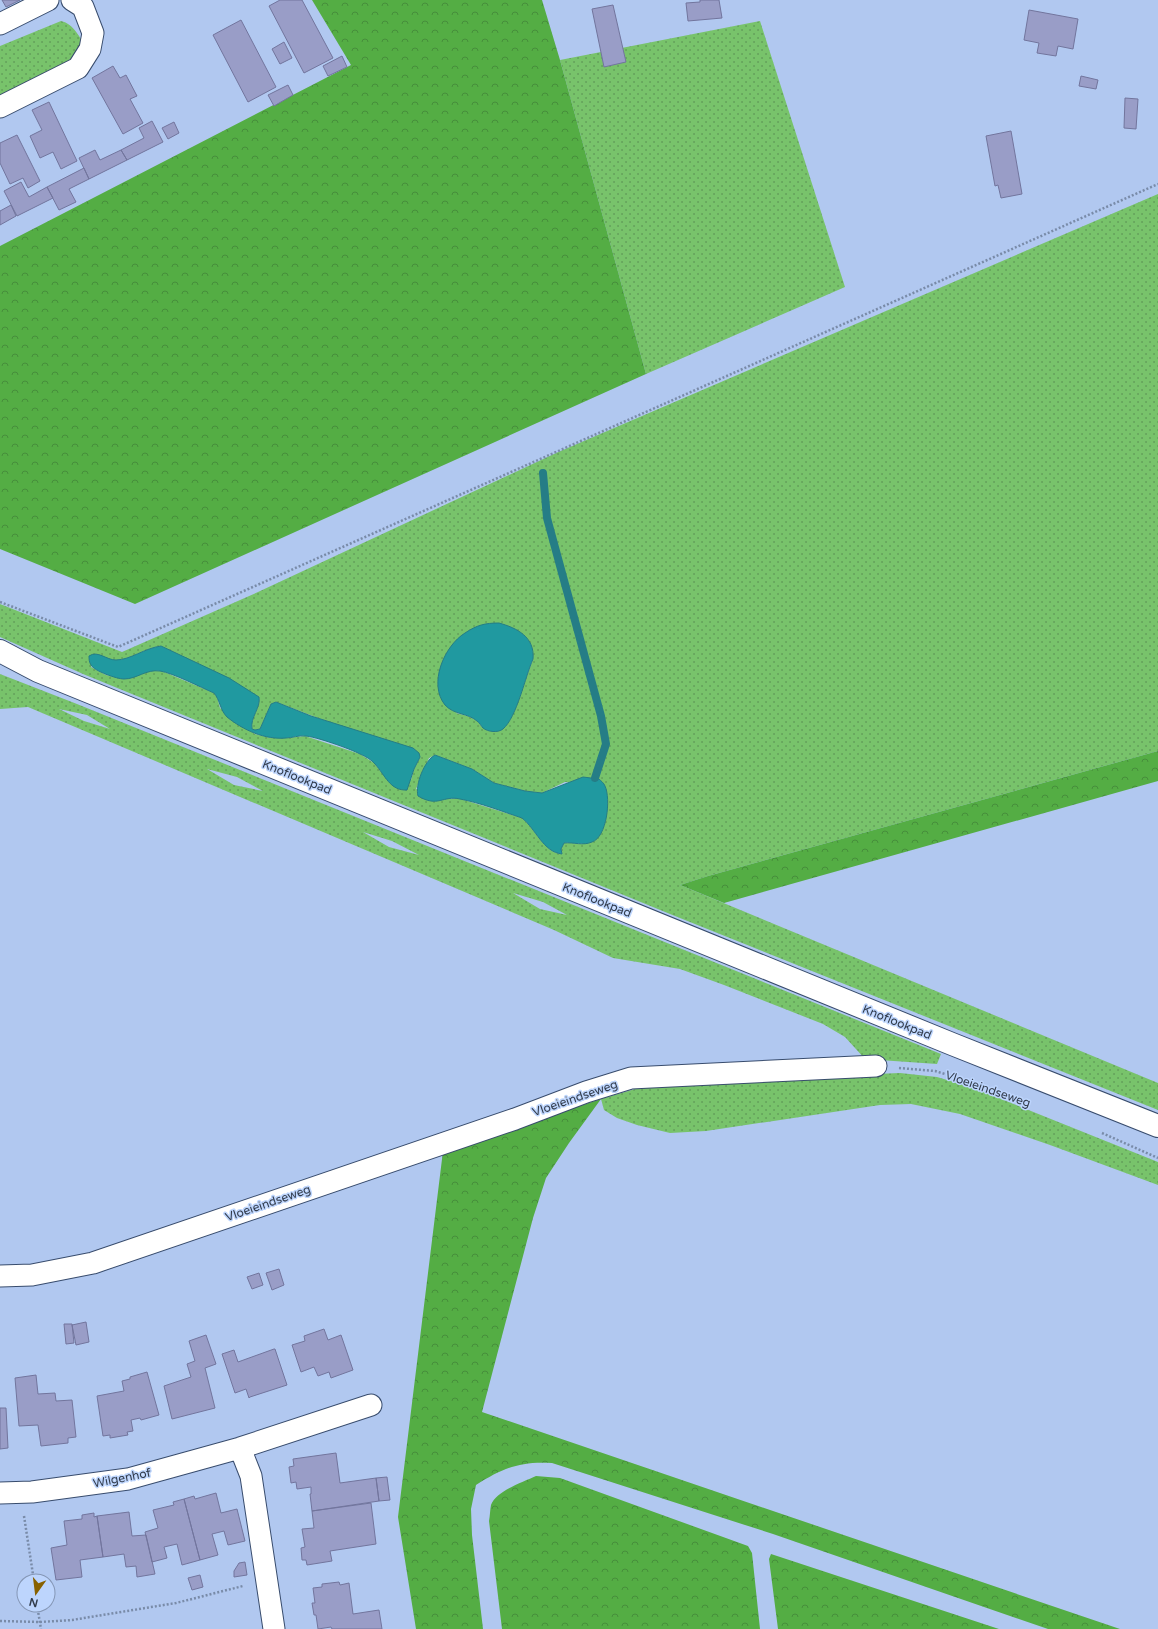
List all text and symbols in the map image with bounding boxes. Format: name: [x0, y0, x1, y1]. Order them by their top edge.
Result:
street label: Knoflookpad: [260, 757, 334, 797]
street label: Knoflookpad: [560, 880, 634, 920]
street label: Knoflookpad: [860, 1002, 934, 1042]
street label: Vloeieindseweg: [944, 1068, 1032, 1110]
street label: Vloeieindseweg: [531, 1077, 619, 1119]
street label: Vloeieindseweg: [224, 1182, 312, 1224]
street label: Wilgenhof: [92, 1465, 153, 1490]
north arrow: [16, 1573, 56, 1613]
text: N: [28, 1595, 40, 1610]

